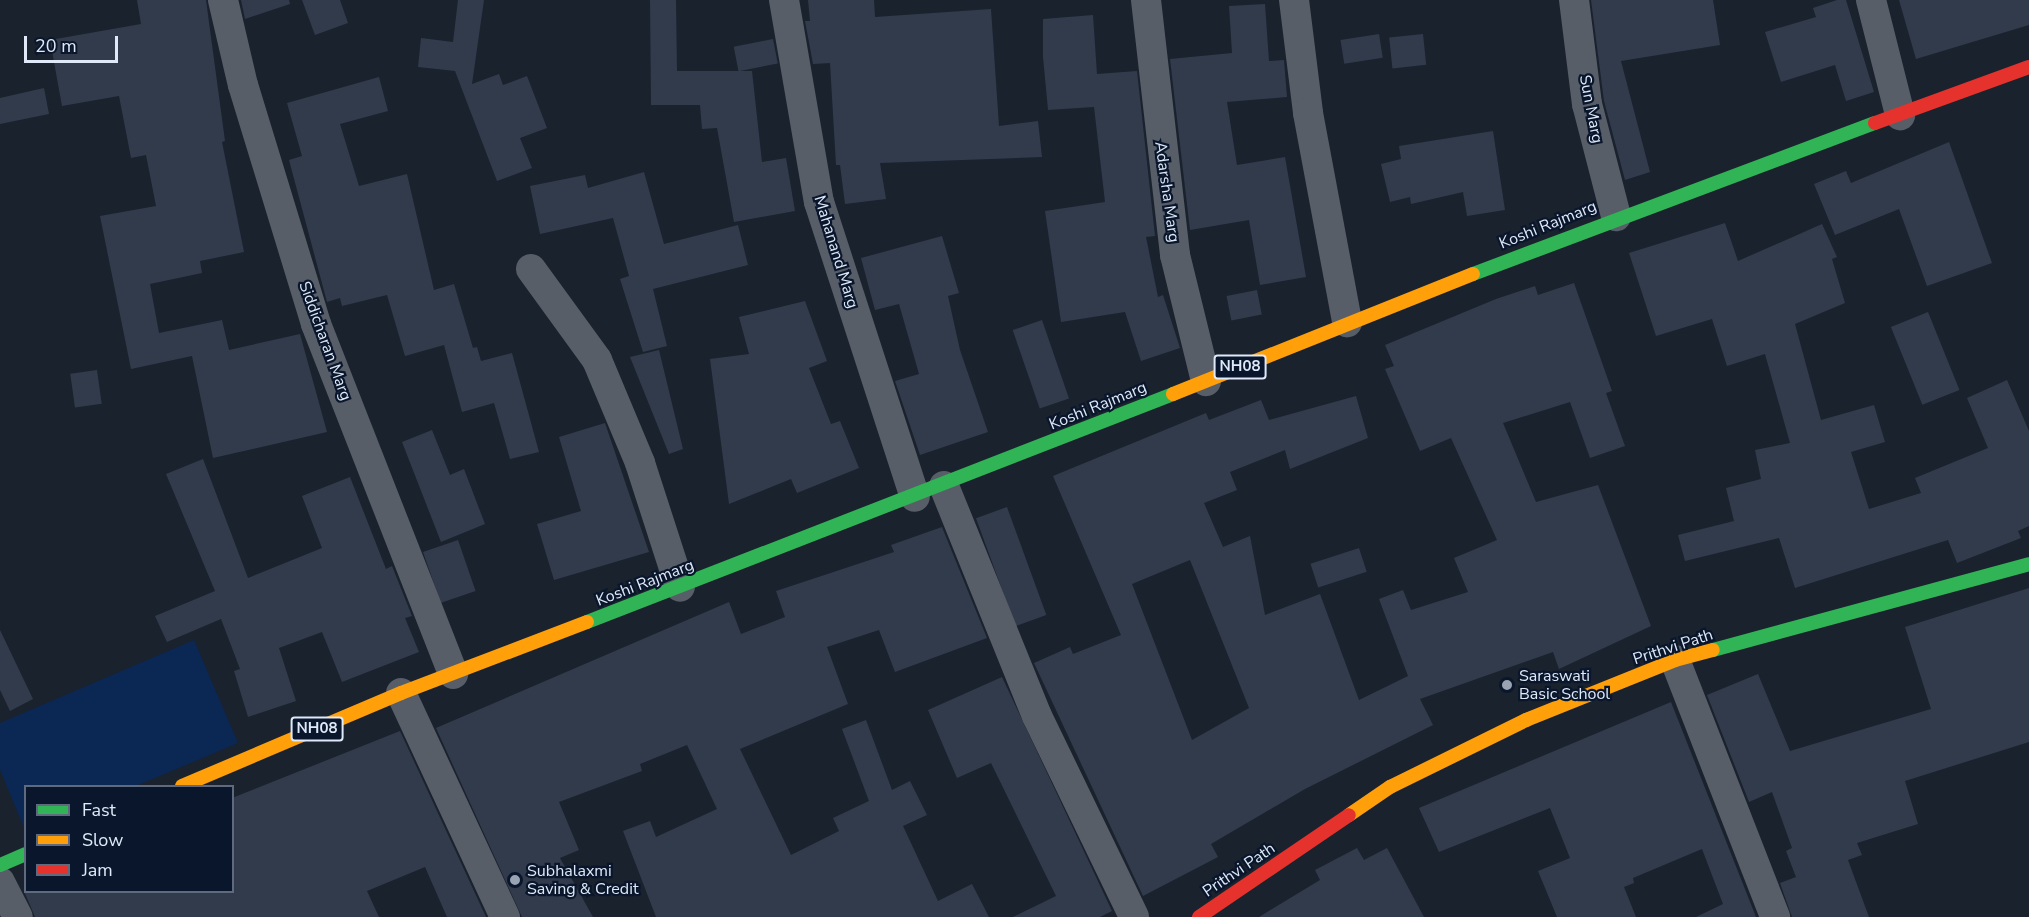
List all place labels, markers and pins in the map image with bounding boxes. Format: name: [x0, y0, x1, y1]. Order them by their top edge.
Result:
place label: Saraswati Basic School: [1519, 666, 1610, 704]
marker: Saraswati Basic School: [1500, 678, 1514, 692]
place label: Subhalaxmi Saving & Credit: [527, 861, 639, 899]
marker: Subhalaxmi Saving & Credit: [508, 873, 522, 887]

